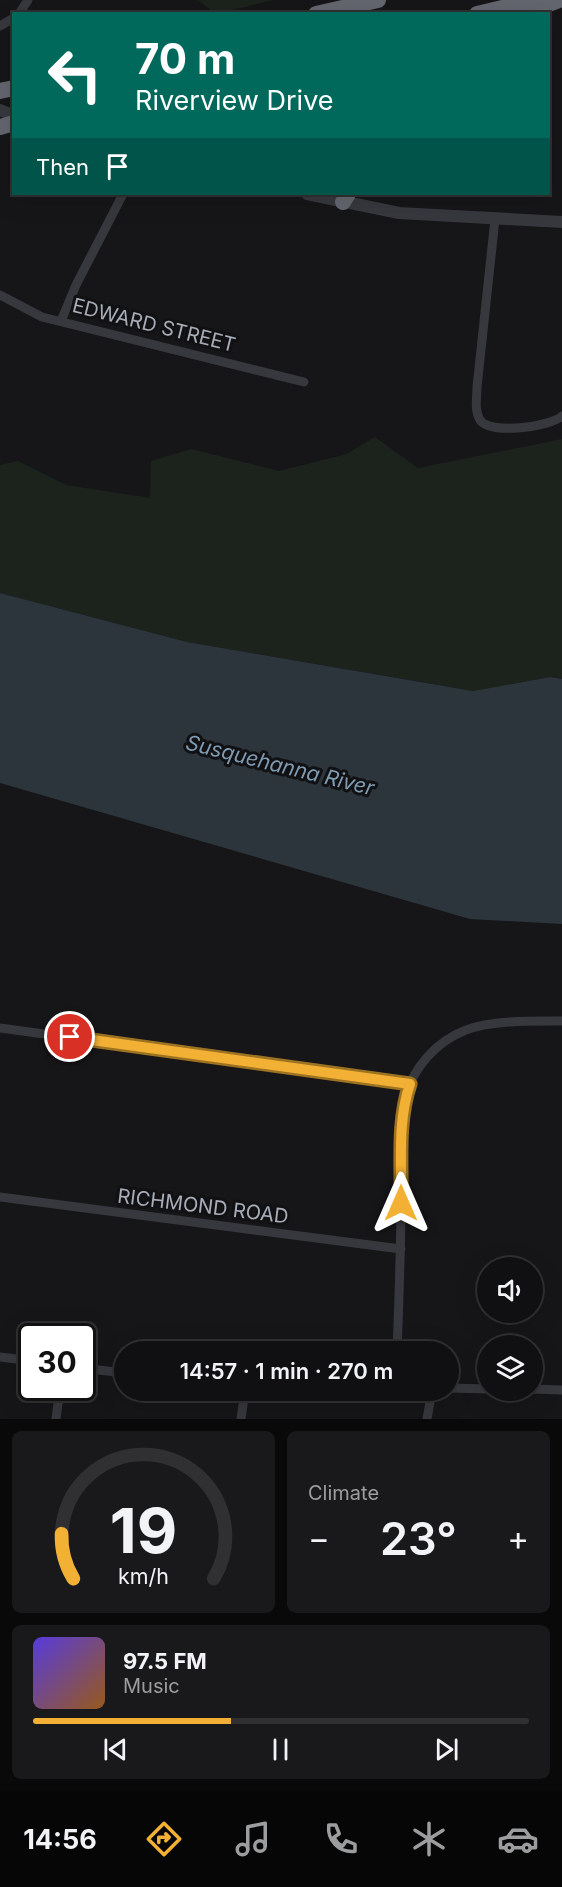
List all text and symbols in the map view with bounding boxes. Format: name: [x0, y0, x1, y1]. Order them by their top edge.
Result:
text: 70 m: [135, 33, 235, 84]
icon: left: [36, 36, 114, 114]
text: Riverview Drive: [135, 84, 334, 117]
icon: arrive: [101, 150, 134, 183]
text: Then: [36, 154, 89, 180]
street label: EDWARD STREET: [70, 293, 238, 357]
water label: Susquehanna River: [183, 729, 378, 801]
pin: [44, 1011, 95, 1062]
icon: arrive: [53, 1020, 86, 1053]
position arrow: [369, 1171, 433, 1235]
street label: RICHMOND ROAD: [116, 1184, 290, 1228]
map controls: [477, 1257, 543, 1401]
button: sound: [477, 1257, 543, 1323]
speed limit sign: 30: [18, 1323, 96, 1401]
button: layers: [477, 1335, 543, 1401]
text: 14:57 · 1 min · 270 m: [180, 1358, 393, 1384]
text: Climate: [308, 1481, 379, 1505]
text: 19: [110, 1493, 177, 1568]
text: 23°: [380, 1511, 457, 1566]
text: −: [308, 1518, 330, 1558]
text: +: [507, 1518, 529, 1558]
text: km/h: [118, 1563, 169, 1589]
text: 97.5 FM: [123, 1648, 207, 1674]
text: Music: [123, 1674, 180, 1698]
icon: previous: [99, 1733, 132, 1766]
icon: pause: [264, 1733, 297, 1766]
icon: next: [430, 1733, 463, 1766]
icon: directions: [143, 1818, 185, 1860]
icon: music: [232, 1818, 274, 1860]
icon: phone: [320, 1818, 362, 1860]
icon: climate: [408, 1818, 450, 1860]
icon: car: [497, 1818, 539, 1860]
text: 14:56: [23, 1823, 97, 1856]

